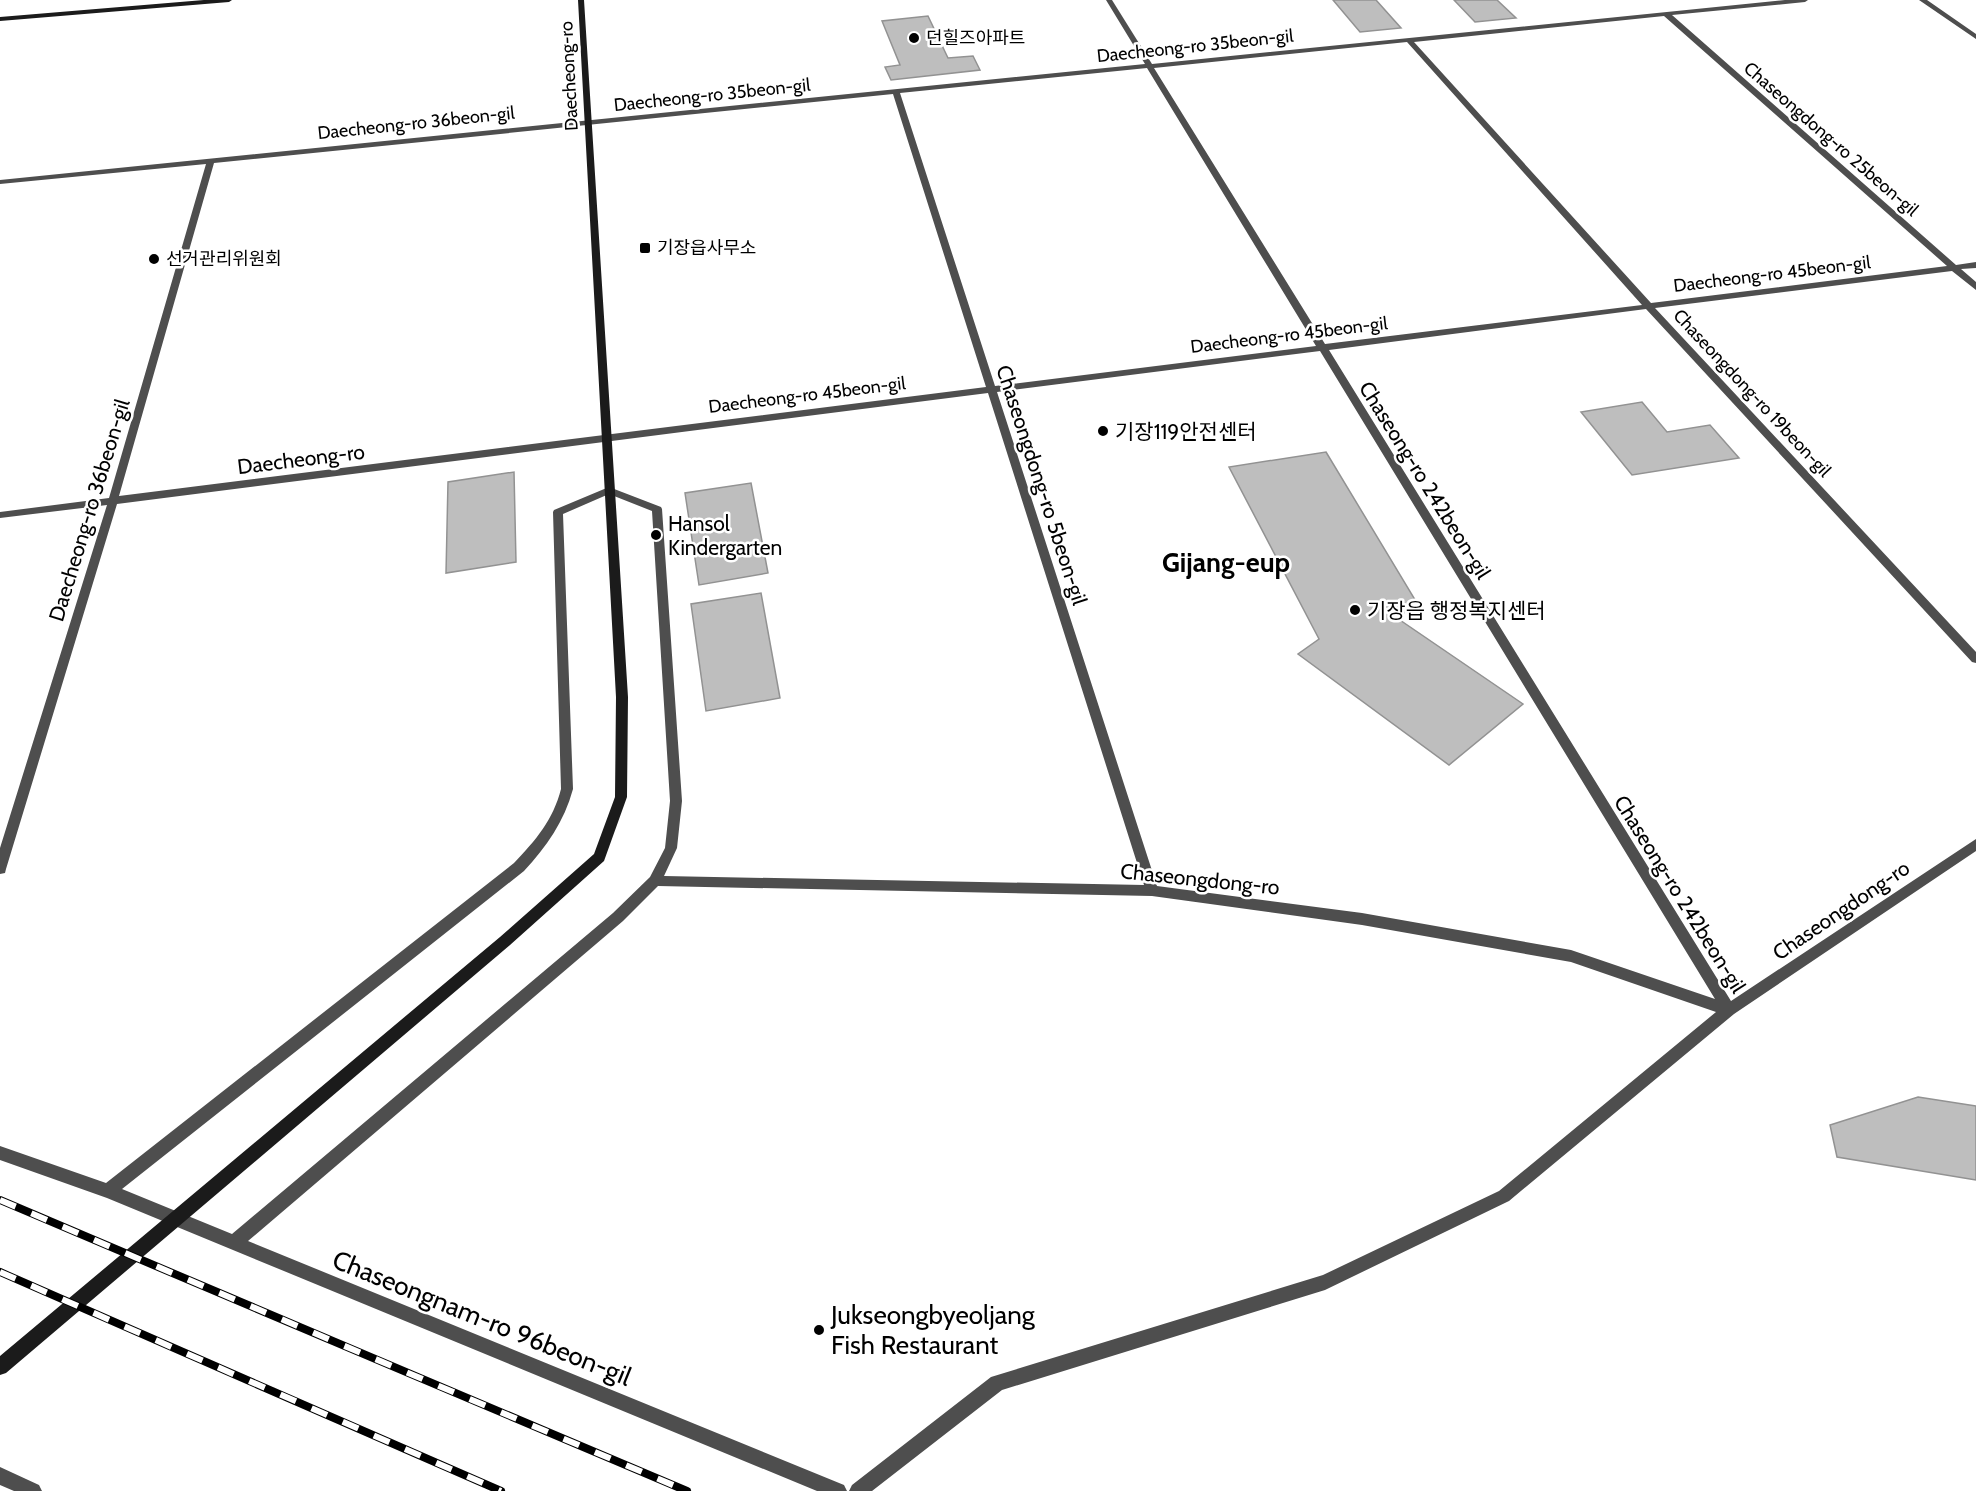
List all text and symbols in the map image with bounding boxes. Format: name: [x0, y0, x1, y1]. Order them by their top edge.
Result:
street label: Daecheong-ro: [555, 20, 583, 131]
street label: Daecheong-ro 35beon-gil: [1096, 25, 1295, 67]
place label: 던힐즈아파트: [926, 27, 1025, 49]
marker: 던힐즈아파트: [907, 31, 921, 45]
street label: Chaseongdong-ro 25beon-gil: [1739, 57, 1923, 221]
street label: Daecheong-ro 35beon-gil: [613, 74, 812, 116]
street label: Daecheong-ro 36beon-gil: [316, 102, 516, 144]
place label: 기장읍사무소: [657, 237, 756, 259]
marker: 기장읍사무소: [638, 241, 652, 255]
place label: 선거관리위원회: [166, 248, 282, 270]
street label: Daecheong-ro 45beon-gil: [1672, 251, 1872, 297]
marker: 선거관리위원회: [147, 252, 161, 266]
street label: Chaseongdong-ro 19beon-gil: [1668, 305, 1836, 482]
street label: Daecheong-ro 45beon-gil: [1189, 312, 1389, 358]
street label: Chaseongdong-ro 5beon-gil: [991, 362, 1093, 608]
street label: Daecheong-ro 45beon-gil: [707, 372, 907, 418]
street label: Chaseong-ro 242beon-gil: [1354, 377, 1496, 583]
street label: Daecheong-ro 36beon-gil: [43, 396, 135, 624]
place label: 기장119안전센터: [1115, 419, 1257, 444]
marker: 기장119안전센터: [1096, 424, 1110, 438]
street label: Daecheong-ro: [236, 439, 366, 479]
place label: Hansol Kindergarten: [668, 511, 782, 560]
marker: Hansol Kindergarten: [649, 528, 663, 542]
district label: Gijang-eup: [1162, 546, 1290, 579]
place label: 기장읍 행정복지센터: [1367, 598, 1546, 623]
marker: 기장읍 행정복지센터: [1348, 603, 1362, 617]
street label: Chaseong-ro 242beon-gil: [1609, 791, 1751, 997]
street label: Chaseongdong-ro: [1768, 855, 1914, 965]
street label: Chaseongdong-ro: [1119, 858, 1281, 900]
street label: Chaseongnam-ro 96beon-gil: [328, 1243, 636, 1393]
place label: Jukseongbyeoljang Fish Restaurant: [830, 1299, 1036, 1361]
marker: Jukseongbyeoljang Fish Restaurant: [812, 1323, 826, 1337]

